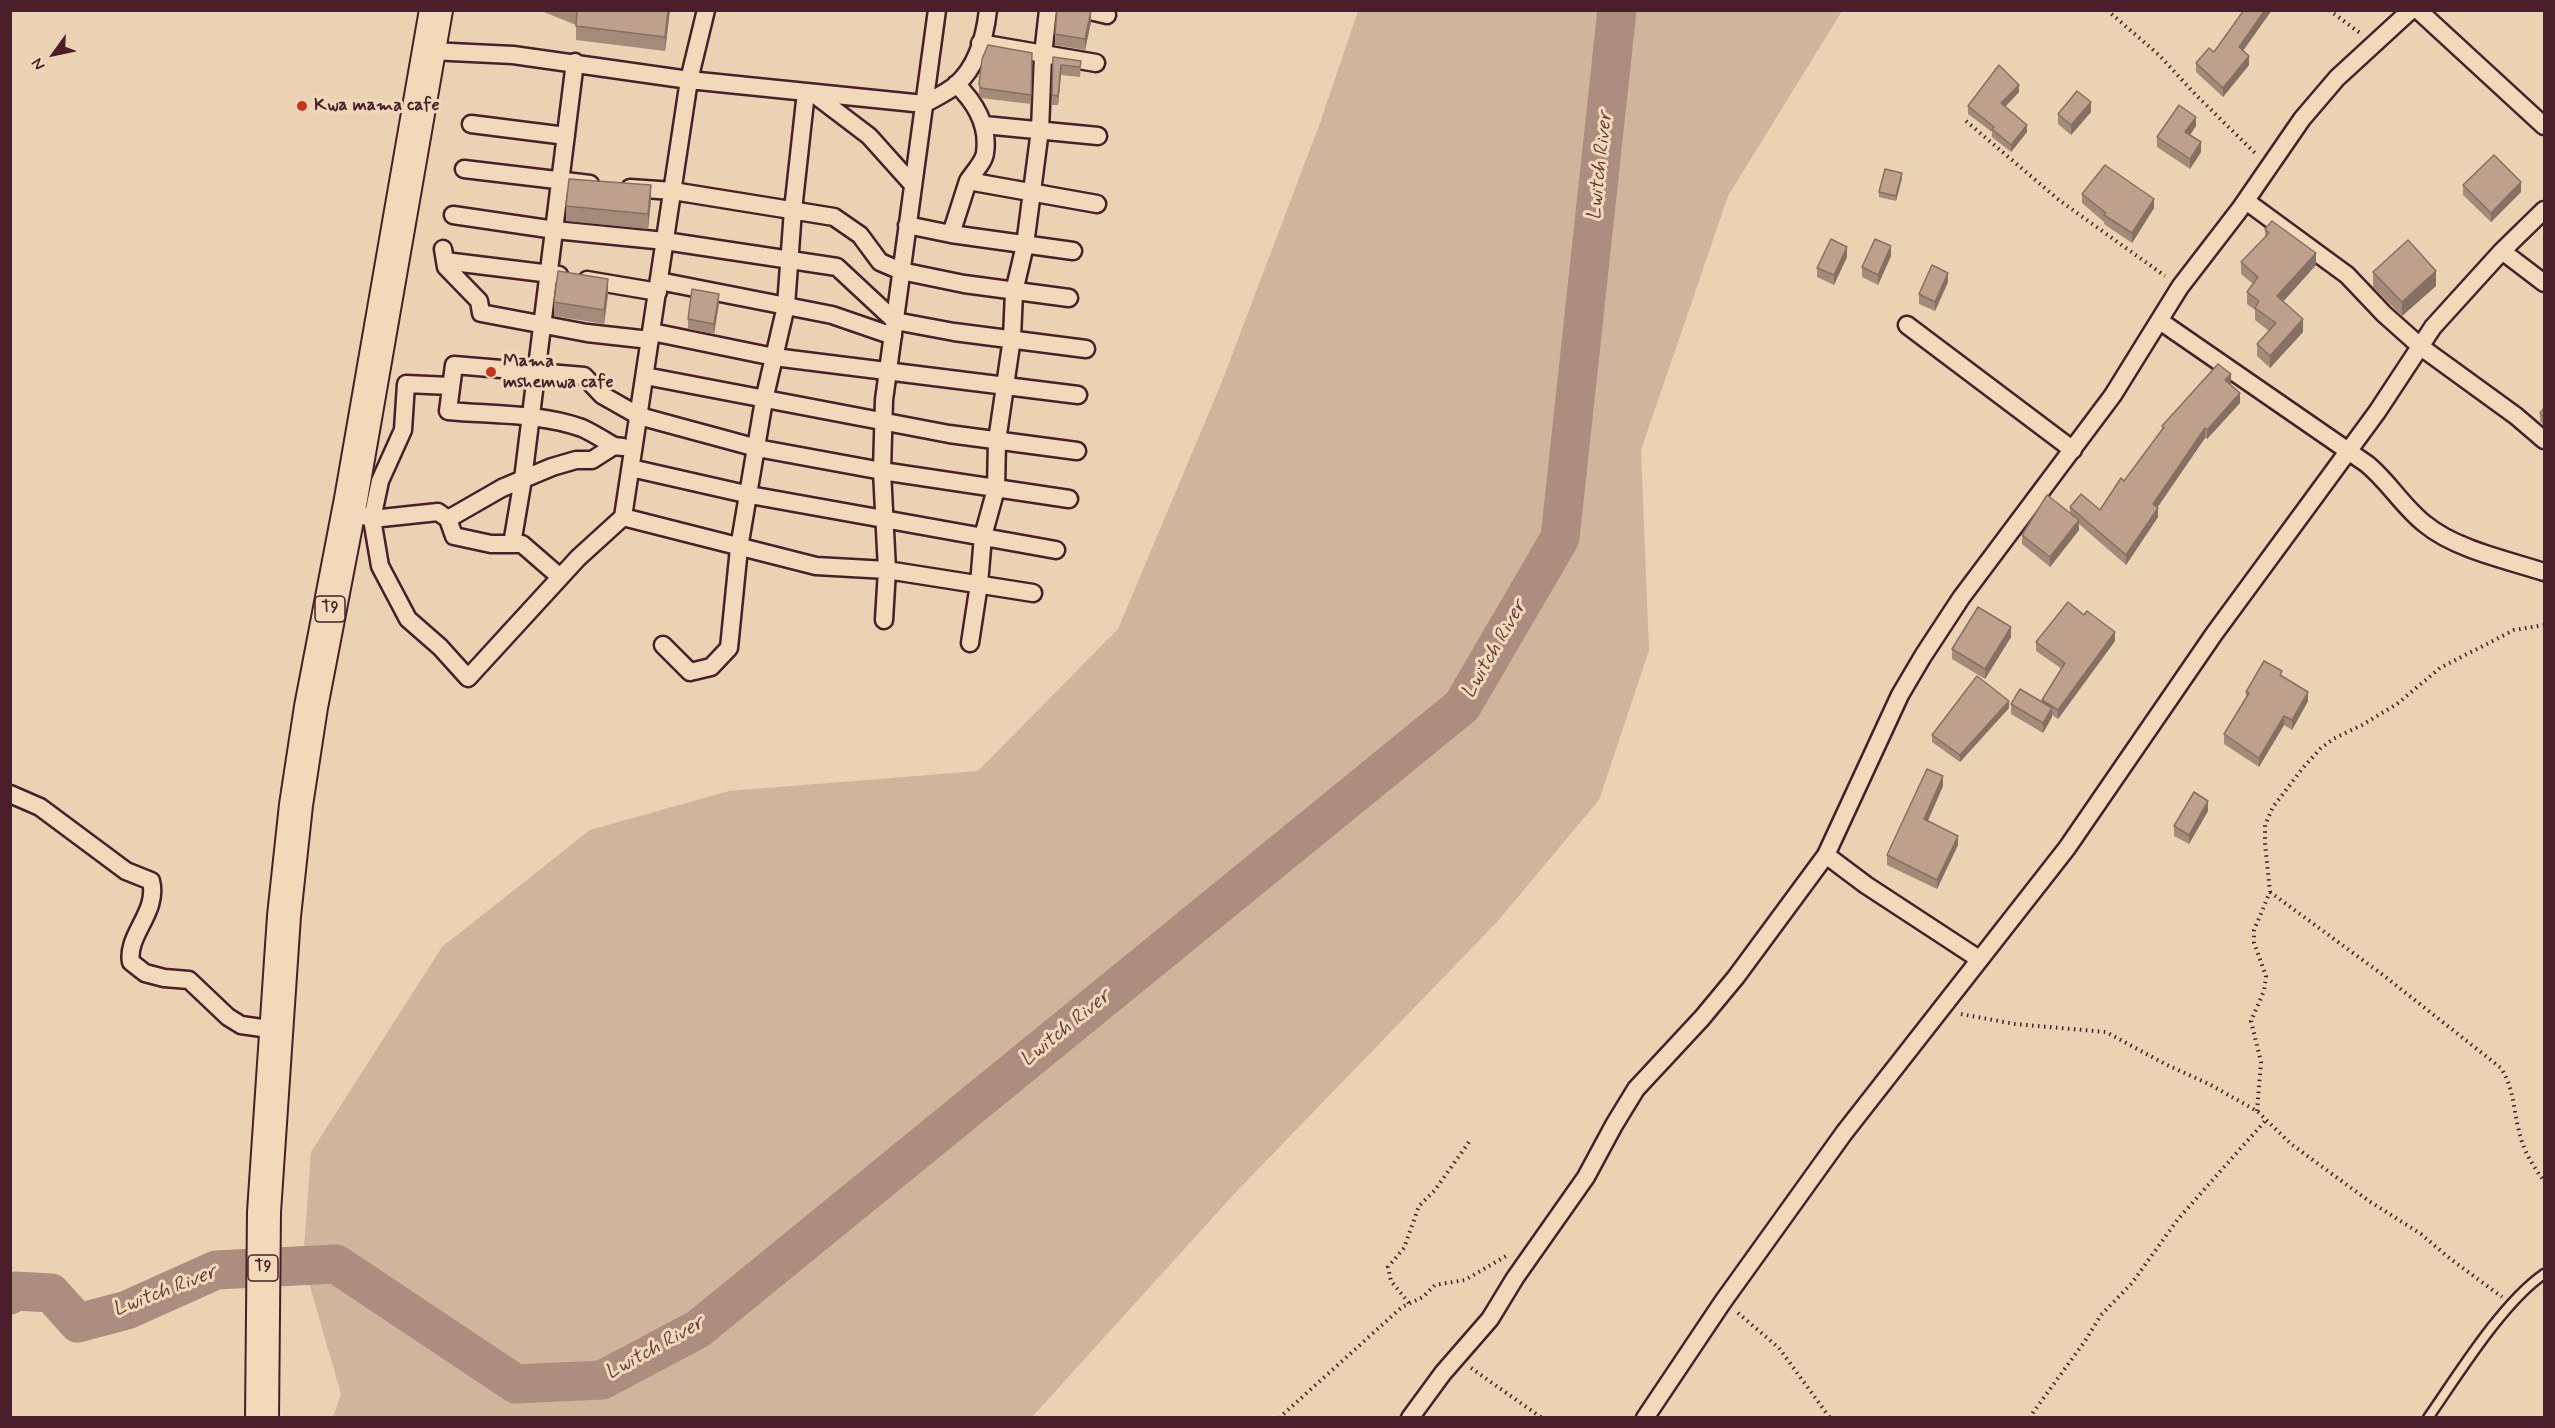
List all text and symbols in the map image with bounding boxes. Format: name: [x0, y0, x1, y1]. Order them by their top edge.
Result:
north arrow: [24, 24, 84, 84]
text: N: [27, 54, 50, 74]
place label: Kwa mama cafe: [314, 95, 440, 117]
marker: Kwa mama cafe: [295, 99, 309, 113]
water label: Lwitch River: [1583, 111, 1619, 221]
place label: Mama mshemwa cafe: [503, 351, 614, 394]
marker: Mama mshemwa cafe: [484, 365, 498, 379]
road number: T9: [315, 596, 345, 622]
water label: Lwitch River: [1457, 597, 1533, 703]
water label: Lwitch River: [1016, 985, 1116, 1073]
road number: T9: [248, 1255, 278, 1281]
water label: Lwitch River: [110, 1261, 220, 1323]
water label: Lwitch River: [602, 1312, 708, 1386]

